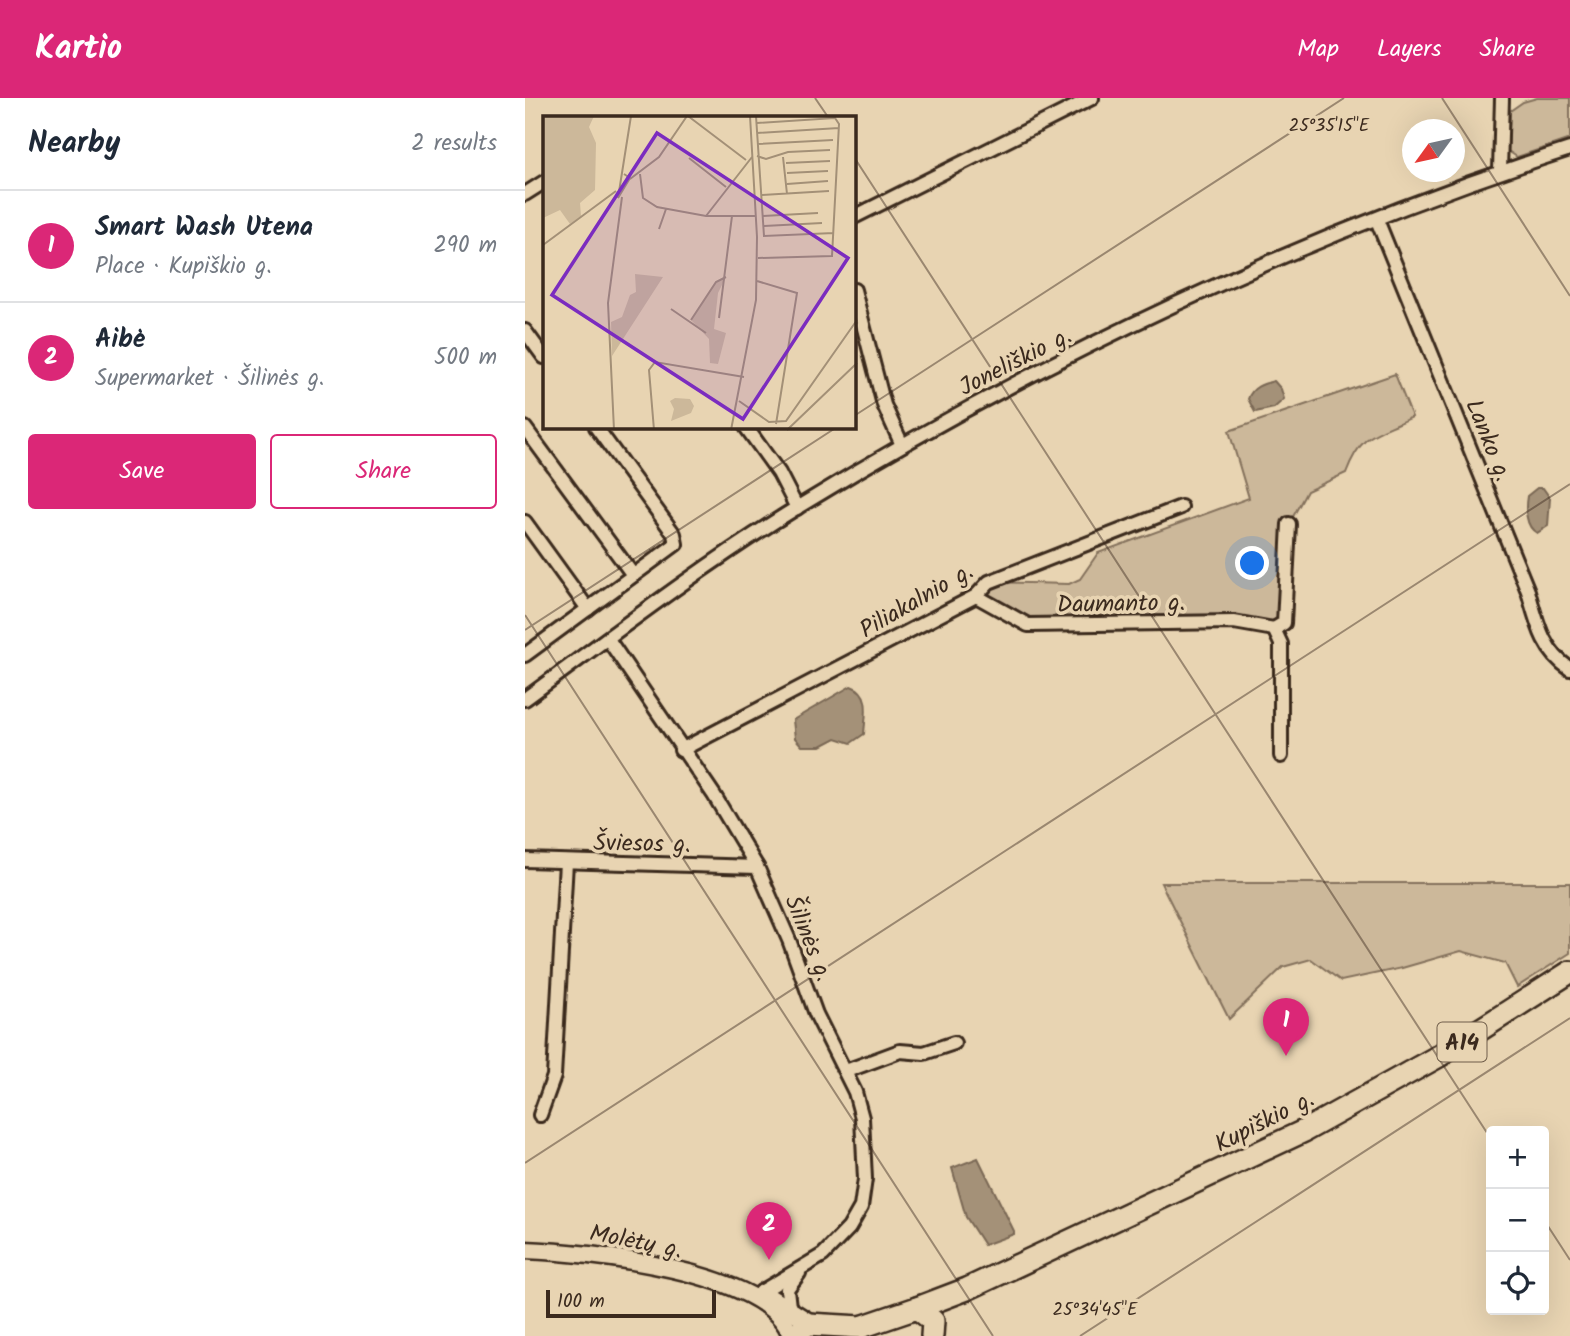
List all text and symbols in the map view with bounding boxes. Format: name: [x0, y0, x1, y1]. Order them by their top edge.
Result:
text: Kartio: [35, 23, 122, 76]
text: Map: [1297, 30, 1339, 69]
text: Layers: [1377, 30, 1441, 69]
text: Share: [1479, 30, 1535, 69]
text: 25°35'15"E: [1289, 112, 1370, 141]
inset map: [543, 116, 856, 429]
north arrow: [1402, 119, 1465, 182]
text: Nearby: [28, 120, 120, 168]
text: 2 results: [411, 126, 497, 162]
text: Smart Wash Utena: [95, 207, 313, 249]
text: 1: [48, 228, 54, 264]
text: 290 m: [433, 228, 497, 264]
text: Place · Kupiškio g.: [95, 249, 272, 285]
street label: Joneliškio g.: [952, 317, 1079, 407]
text: Aibė: [95, 319, 145, 361]
text: 2: [44, 340, 58, 376]
text: 500 m: [434, 340, 497, 376]
text: Supermarket · Šilinės g.: [95, 361, 324, 397]
street label: Lanko g.: [1453, 393, 1522, 488]
button: Save: [28, 434, 256, 509]
button: Share: [270, 434, 497, 509]
your location: [1235, 546, 1269, 580]
street label: Piliakalnio g.: [852, 553, 981, 650]
street label: Daumanto g.: [1057, 584, 1186, 625]
street label: Šviesos g.: [593, 824, 691, 865]
street label: Šilinės g.: [773, 889, 843, 988]
pin: 1: [1263, 998, 1309, 1056]
road number: A14: [1437, 1023, 1487, 1062]
street label: Kupiškio g.: [1208, 1081, 1322, 1164]
map controls: [1486, 1126, 1549, 1315]
button: +: [1486, 1126, 1549, 1189]
button: −: [1486, 1189, 1549, 1252]
pin: 2: [746, 1202, 792, 1260]
street label: Molėtų g.: [586, 1214, 685, 1271]
button: locate: [1486, 1252, 1549, 1315]
scale bar: [546, 1287, 716, 1319]
text: 100 m: [557, 1287, 605, 1317]
text: 25°34'45"E: [1052, 1296, 1138, 1325]

